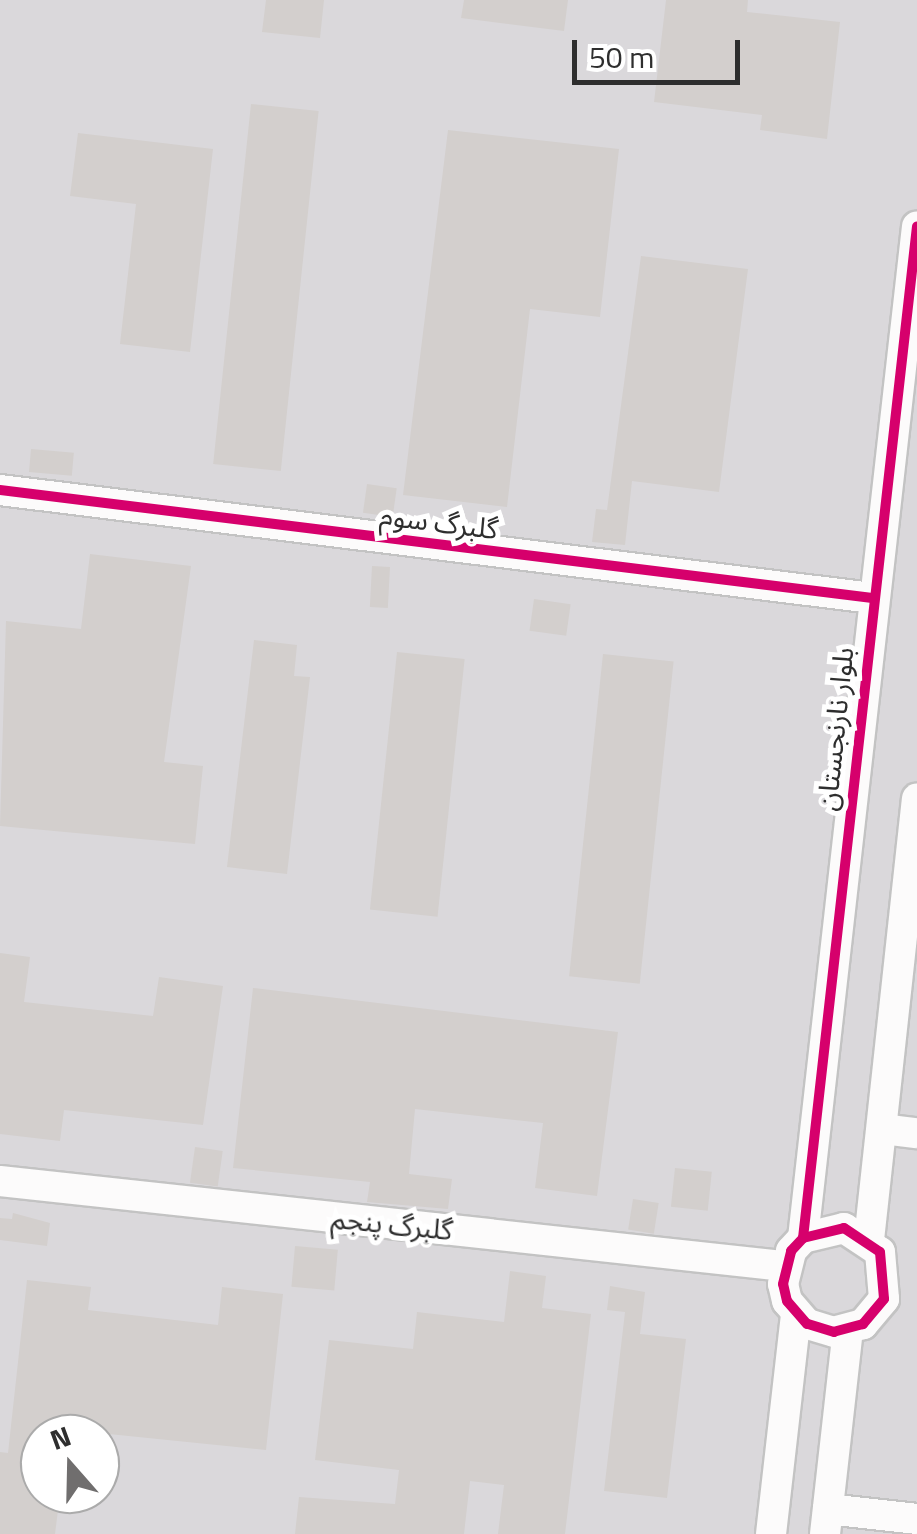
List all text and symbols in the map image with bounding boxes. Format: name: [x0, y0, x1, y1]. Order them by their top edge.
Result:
scale bar: [577, 20, 744, 82]
text: 50 m: [589, 34, 654, 80]
street label: گلبرگ سوم: [378, 498, 500, 546]
street label: بلوار نارنجستان: [810, 646, 860, 812]
street label: گلبرگ پنجم: [330, 1201, 454, 1247]
north arrow: [20, 1414, 120, 1514]
text: N: [44, 1414, 77, 1461]

